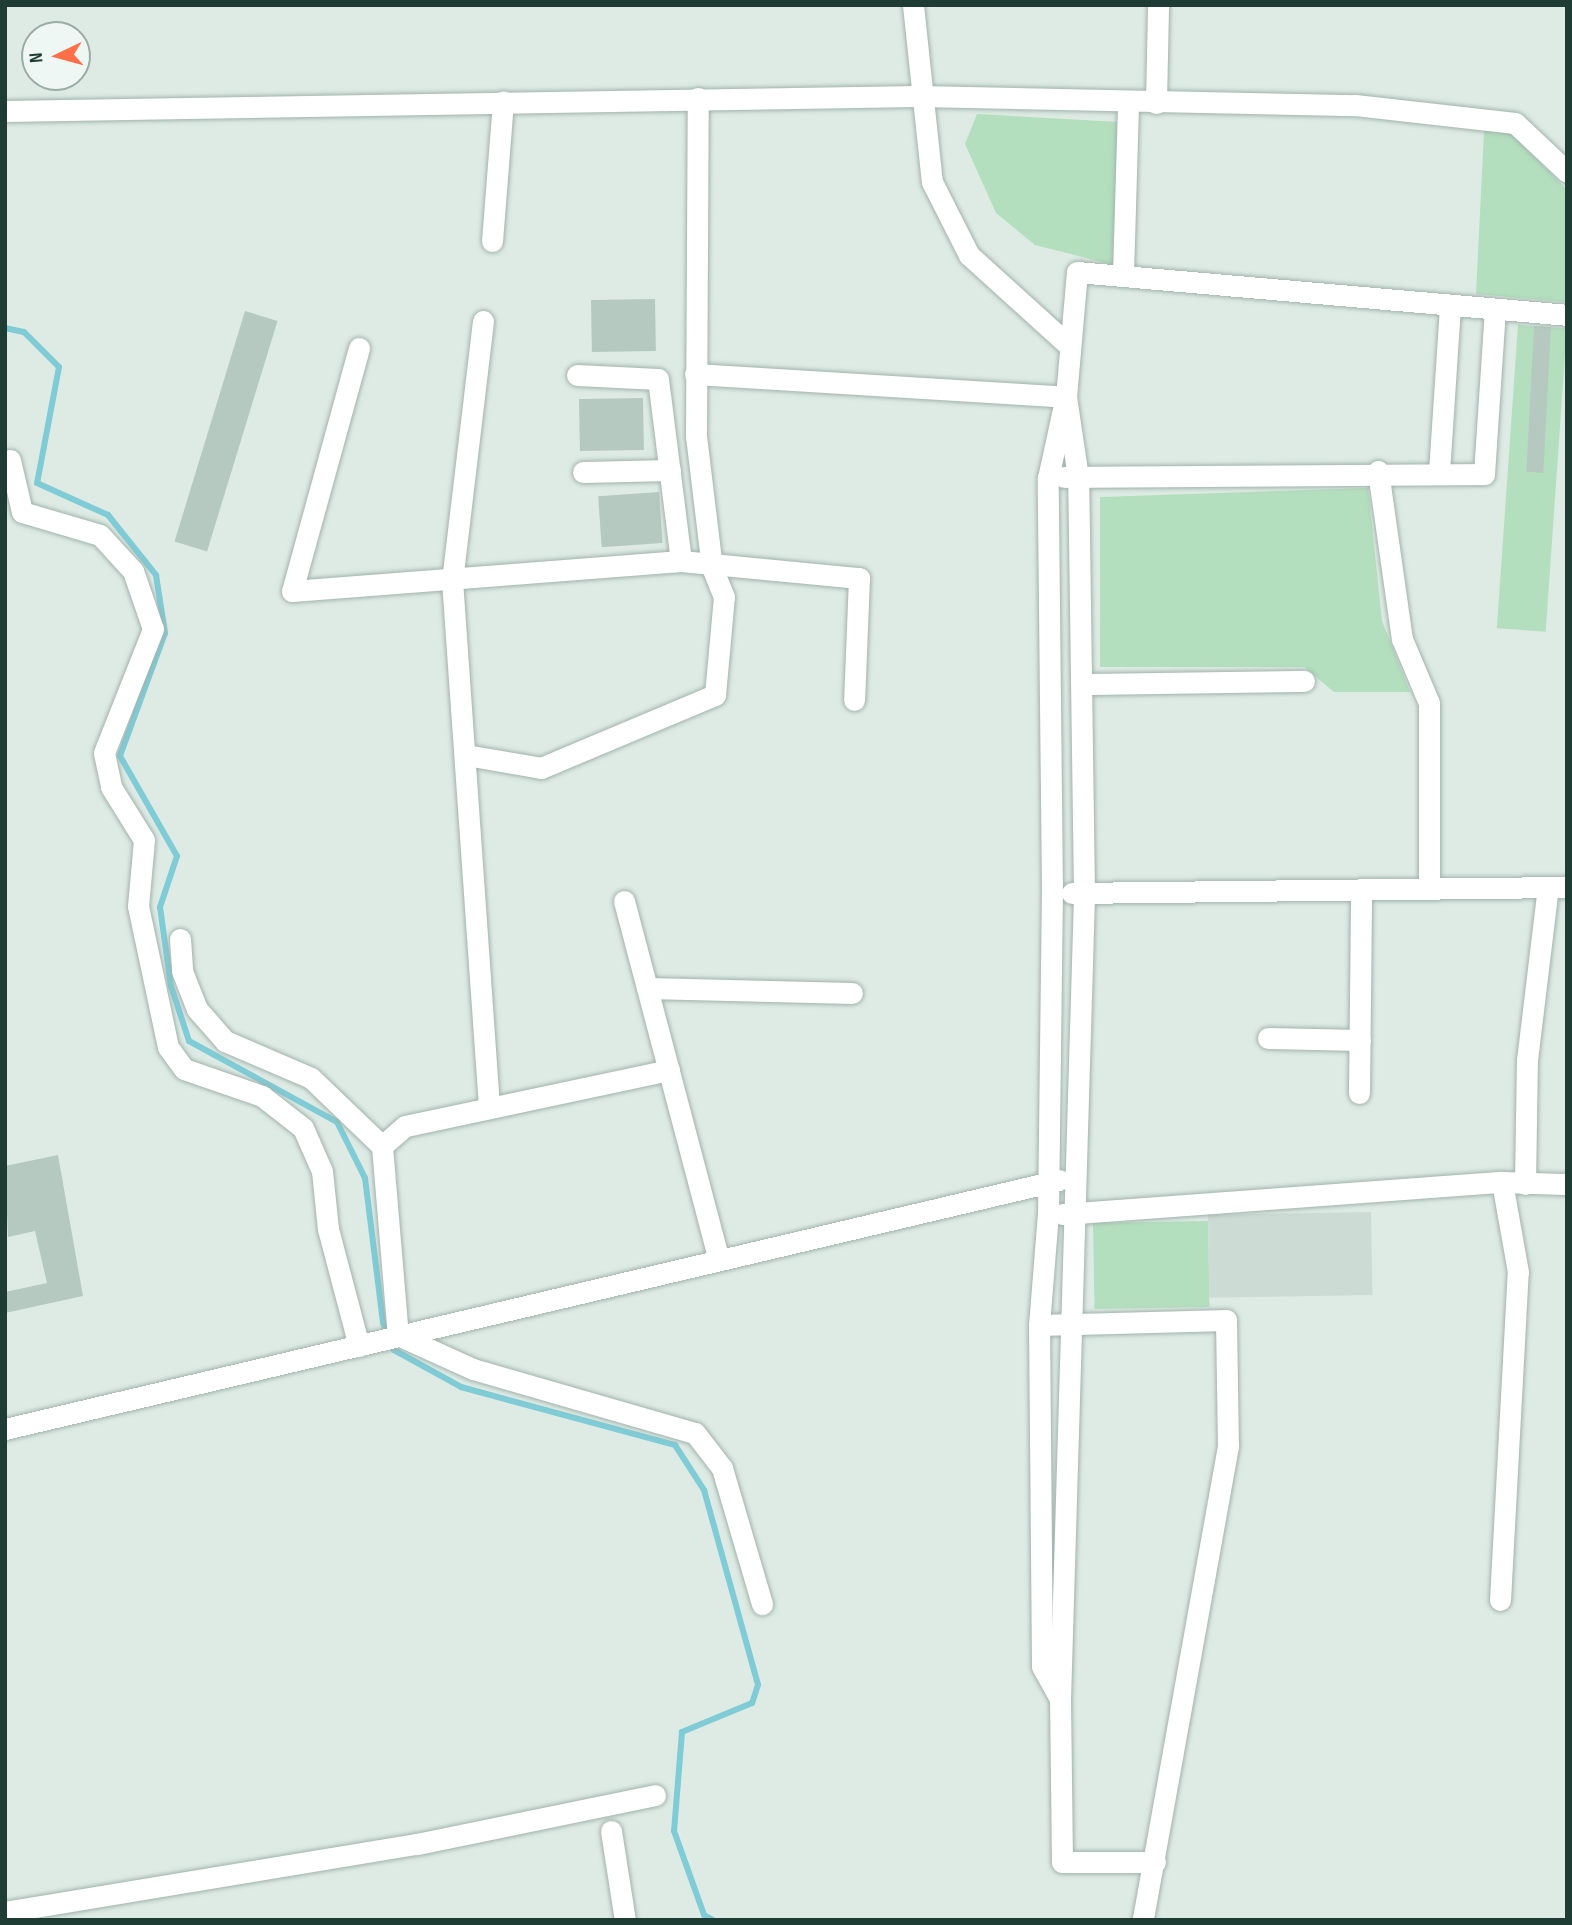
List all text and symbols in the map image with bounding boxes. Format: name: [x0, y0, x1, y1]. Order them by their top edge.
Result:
north arrow: [21, 21, 91, 91]
text: N: [25, 52, 48, 64]

